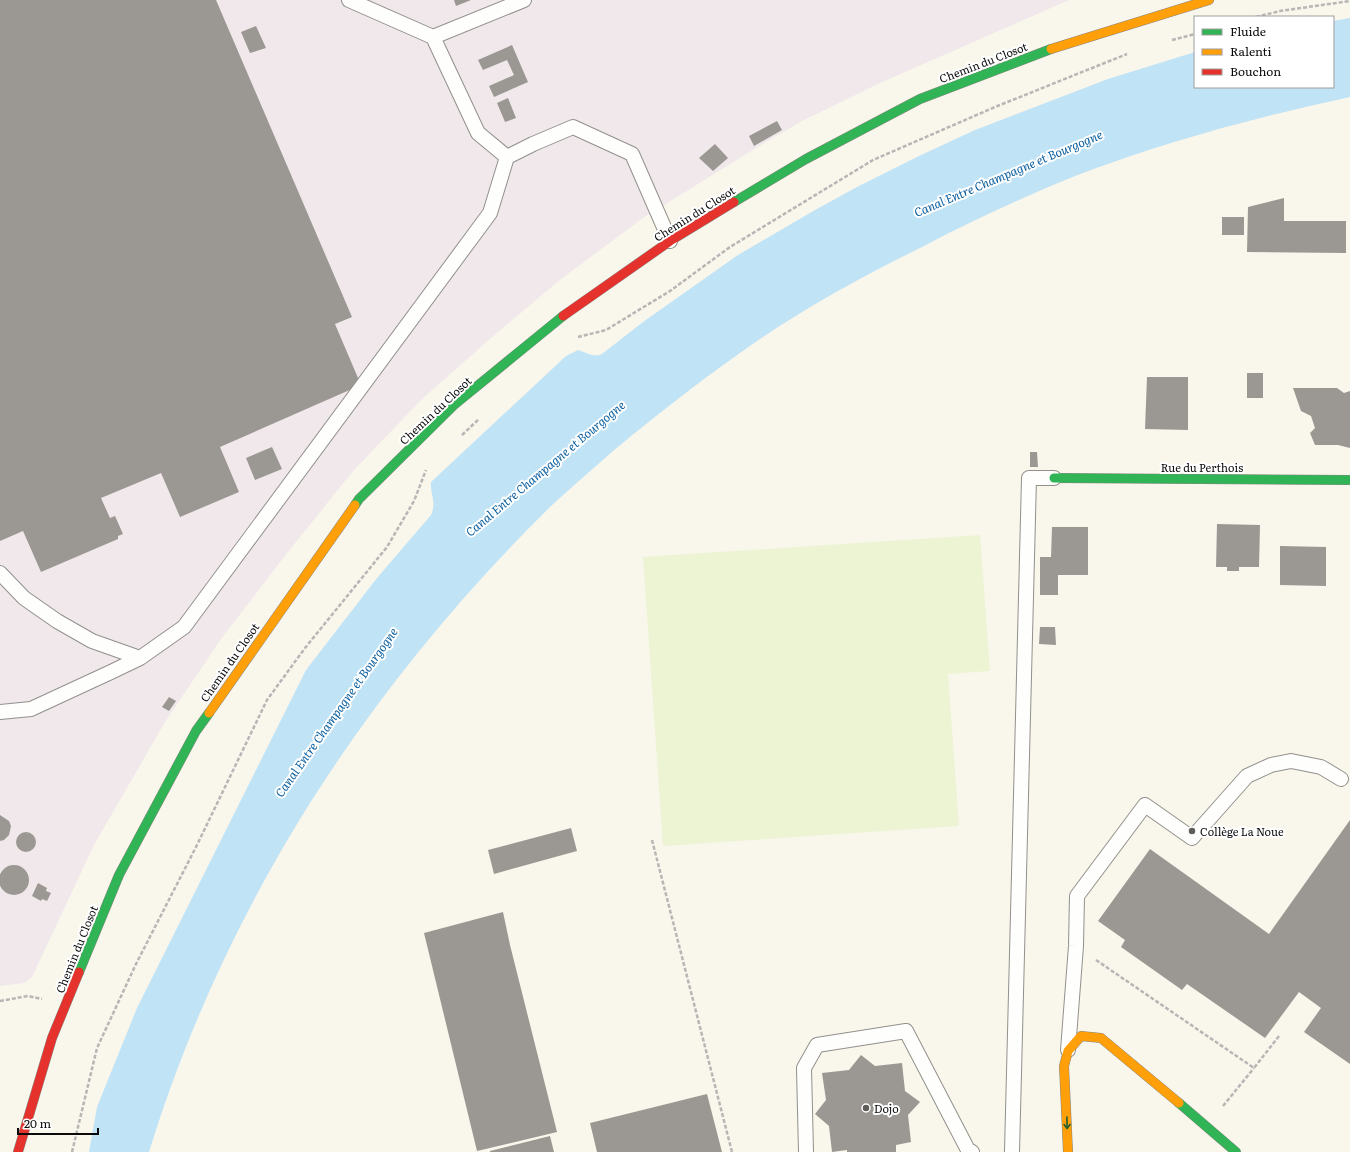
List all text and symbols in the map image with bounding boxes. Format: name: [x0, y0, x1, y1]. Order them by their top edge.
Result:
legend: [1194, 16, 1334, 88]
text: Fluide: [1230, 22, 1266, 40]
street label: Chemin du Closot: [937, 38, 1030, 86]
text: Ralenti: [1230, 42, 1271, 60]
text: Bouchon: [1230, 62, 1281, 80]
water label: Canal Entre Champagne et Bourgogne: [911, 125, 1105, 221]
street label: Chemin du Closot: [650, 181, 738, 244]
street label: Chemin du Closot: [396, 372, 475, 448]
water label: Canal Entre Champagne et Bourgogne: [461, 396, 629, 540]
street label: Rue du Perthois: [1161, 459, 1243, 475]
street label: Chemin du Closot: [196, 619, 263, 705]
water label: Canal Entre Champagne et Bourgogne: [270, 623, 402, 800]
place label: Collège La Noue: [1200, 823, 1284, 839]
marker: Collège La Noue: [1187, 826, 1197, 836]
street label: Chemin du Closot: [51, 902, 101, 995]
place label: Dojo: [874, 1100, 899, 1116]
marker: Dojo: [861, 1103, 871, 1113]
scale bar: [18, 1110, 98, 1136]
text: 20 m: [24, 1114, 51, 1132]
one-way arrow: [1063, 1116, 1071, 1129]

